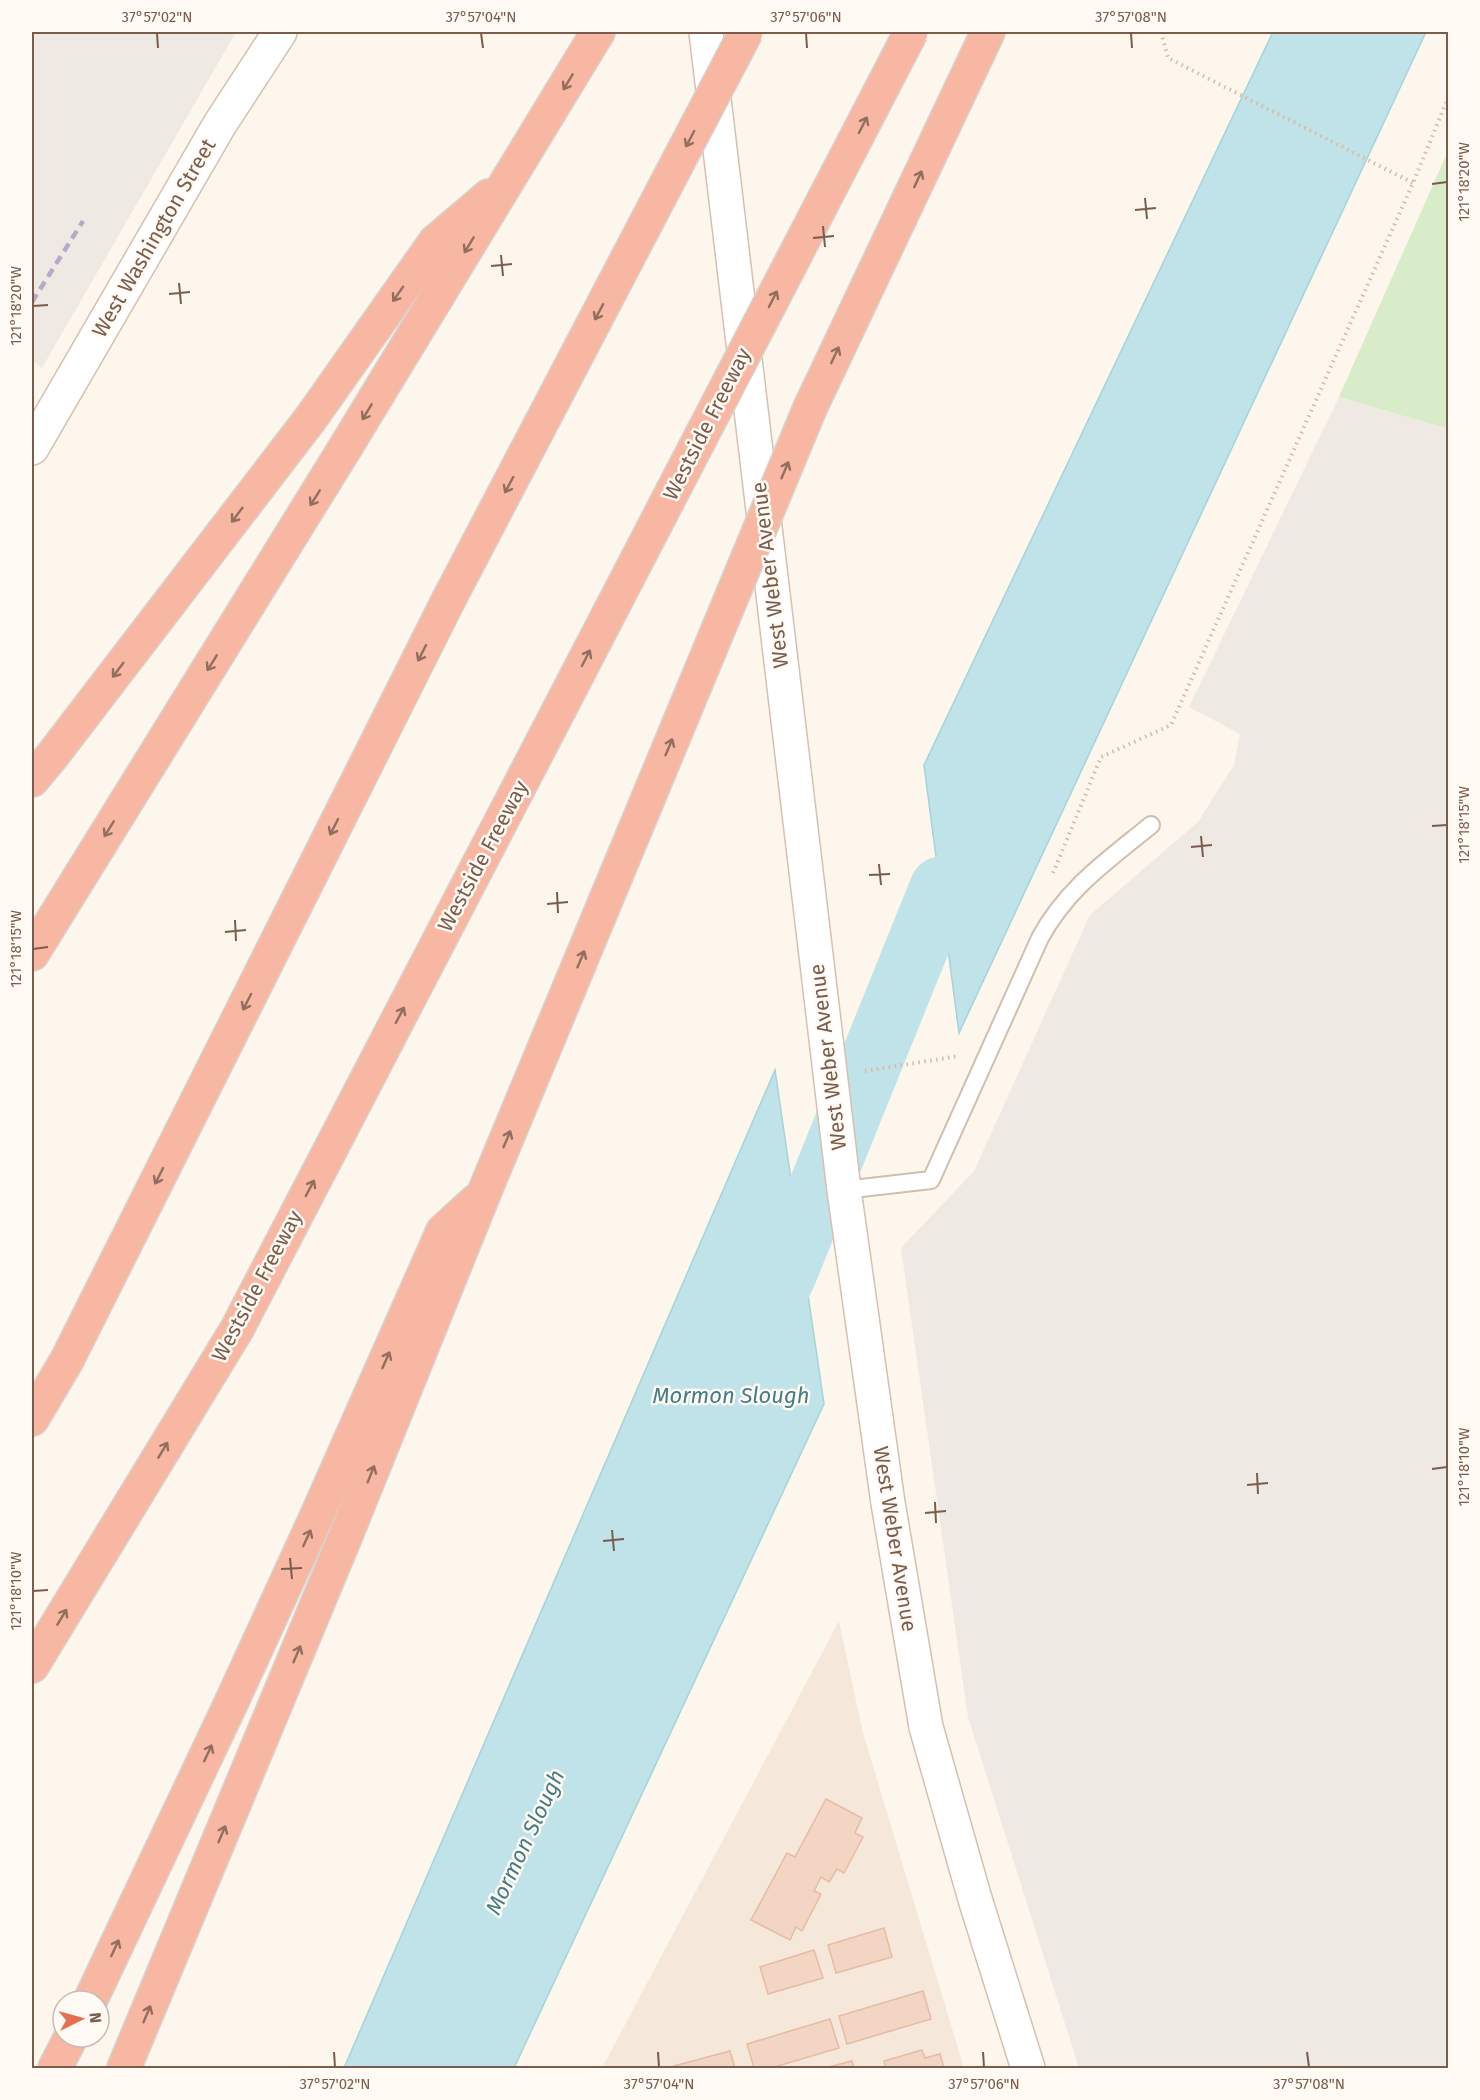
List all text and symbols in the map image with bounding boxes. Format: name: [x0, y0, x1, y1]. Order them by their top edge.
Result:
text: 37°57'02"N: [122, 8, 193, 26]
text: 37°57'04"N: [446, 8, 516, 26]
text: 37°57'06"N: [770, 8, 842, 26]
text: 37°57'08"N: [1095, 8, 1167, 26]
one-way arrow: [562, 73, 574, 90]
one-way arrow: [857, 117, 869, 135]
one-way arrow: [684, 130, 696, 147]
street label: West Washington Street: [86, 134, 222, 342]
text: 121°18'20"W: [1455, 142, 1473, 222]
one-way arrow: [913, 170, 925, 188]
one-way arrow: [463, 236, 475, 253]
text: 121°18'20"W: [7, 266, 25, 346]
one-way arrow: [392, 286, 404, 302]
one-way arrow: [768, 290, 779, 308]
one-way arrow: [593, 303, 605, 321]
street label: Westside Freeway: [657, 343, 757, 505]
one-way arrow: [830, 347, 842, 365]
one-way arrow: [361, 403, 373, 420]
one-way arrow: [779, 462, 791, 480]
one-way arrow: [503, 475, 514, 493]
street label: West Weber Avenue: [746, 480, 794, 670]
one-way arrow: [308, 489, 320, 506]
one-way arrow: [230, 506, 243, 522]
one-way arrow: [416, 644, 428, 661]
one-way arrow: [580, 650, 592, 667]
one-way arrow: [205, 654, 217, 671]
one-way arrow: [112, 661, 125, 677]
one-way arrow: [664, 739, 675, 757]
street label: Westside Freeway: [432, 775, 534, 936]
text: 121°18'15"W: [1455, 786, 1473, 864]
one-way arrow: [328, 818, 340, 836]
one-way arrow: [102, 820, 114, 837]
text: 121°18'15"W: [7, 910, 25, 988]
one-way arrow: [576, 951, 587, 969]
street label: West Weber Avenue: [804, 962, 852, 1152]
one-way arrow: [241, 992, 252, 1010]
one-way arrow: [395, 1007, 406, 1025]
one-way arrow: [502, 1131, 513, 1149]
one-way arrow: [153, 1167, 165, 1185]
one-way arrow: [305, 1180, 316, 1198]
street label: Westside Freeway: [206, 1205, 308, 1366]
one-way arrow: [381, 1351, 393, 1369]
water label: Mormon Slough: [653, 1382, 809, 1409]
text: 121°18'10"W: [1455, 1427, 1473, 1506]
one-way arrow: [158, 1442, 170, 1459]
street label: West Weber Avenue: [868, 1444, 922, 1634]
one-way arrow: [366, 1465, 377, 1484]
one-way arrow: [303, 1529, 314, 1547]
text: 121°18'10"W: [7, 1551, 25, 1630]
one-way arrow: [57, 1609, 69, 1626]
one-way arrow: [292, 1646, 303, 1664]
one-way arrow: [202, 1745, 214, 1763]
water label: Mormon Slough: [480, 1765, 570, 1919]
one-way arrow: [217, 1826, 228, 1844]
one-way arrow: [110, 1940, 122, 1958]
north arrow: [51, 1989, 111, 2049]
one-way arrow: [142, 2006, 153, 2024]
text: N: [86, 2012, 105, 2024]
text: 37°57'02"N: [300, 2075, 371, 2093]
text: 37°57'04"N: [624, 2075, 694, 2093]
text: 37°57'06"N: [948, 2075, 1020, 2093]
text: 37°57'08"N: [1273, 2075, 1345, 2093]

